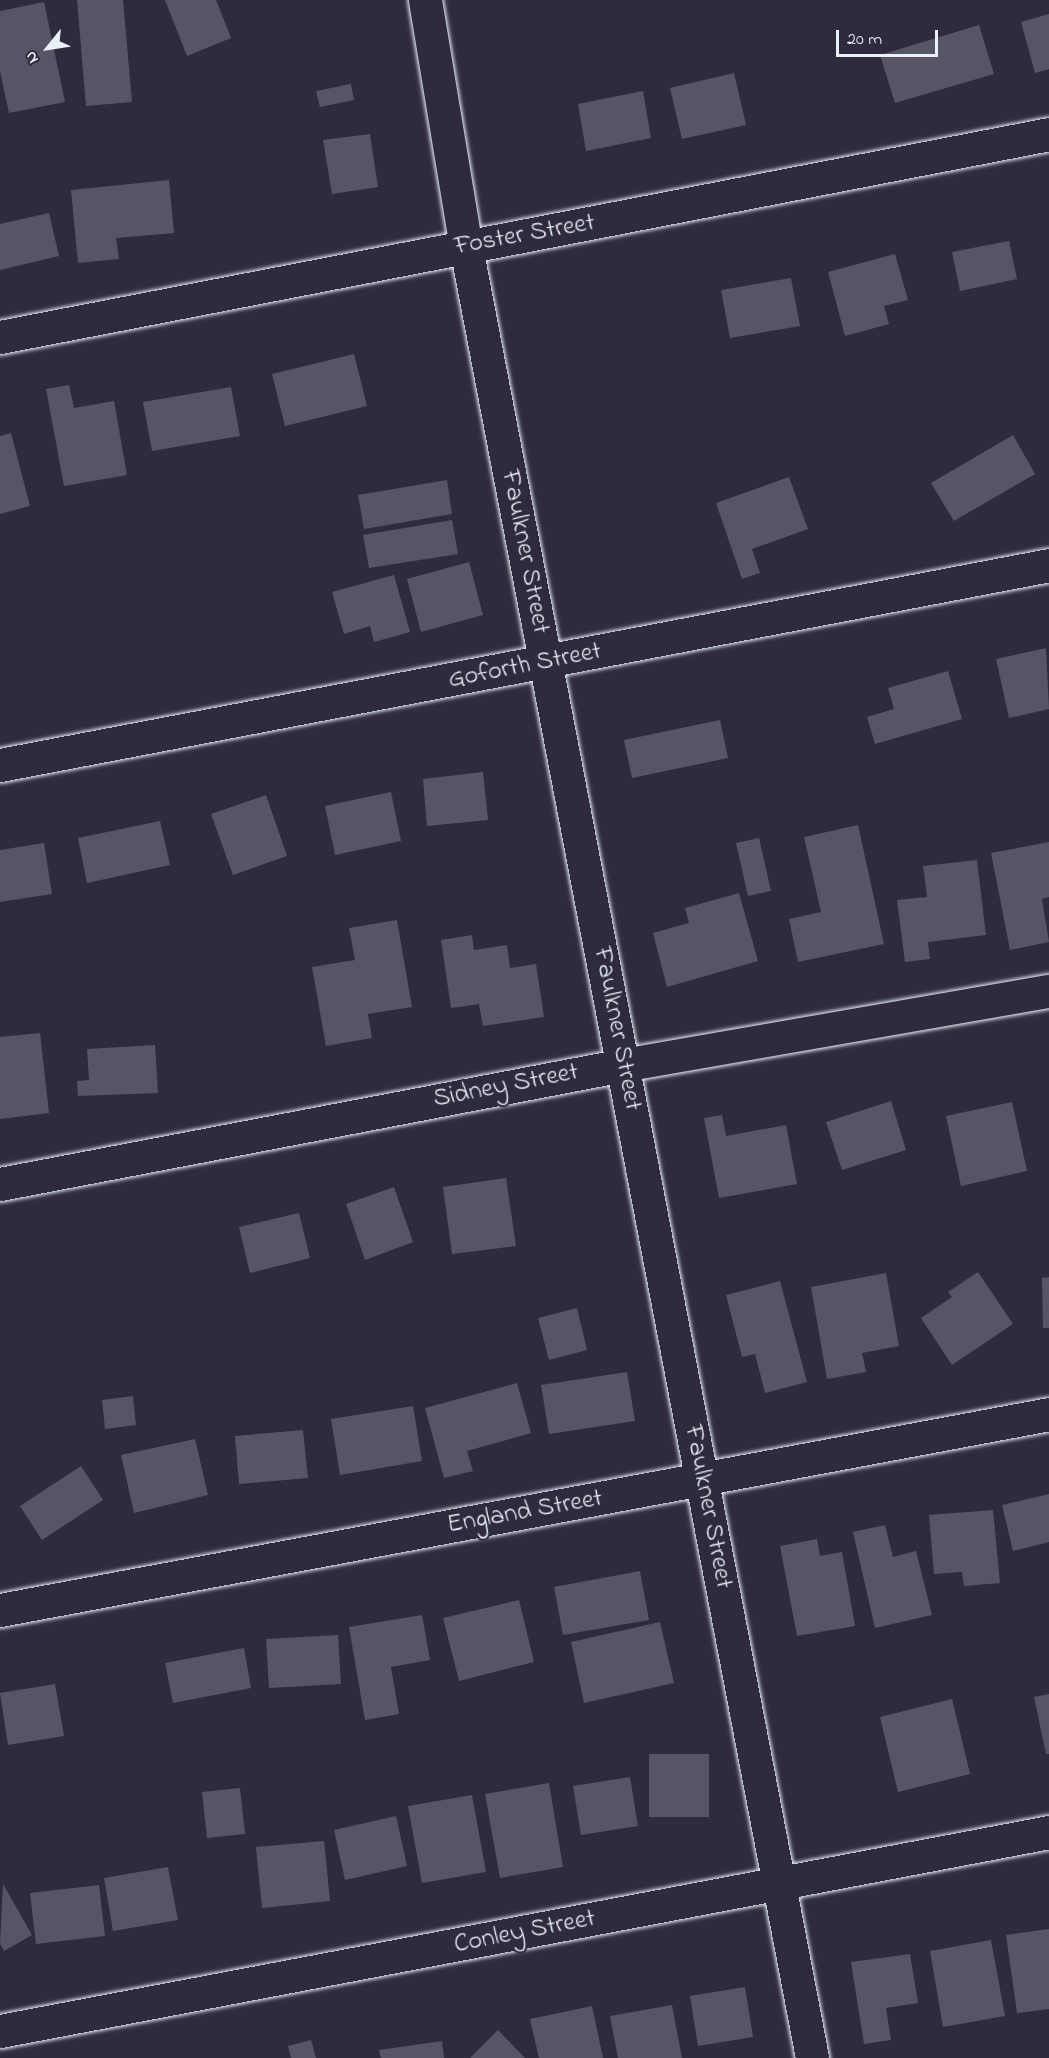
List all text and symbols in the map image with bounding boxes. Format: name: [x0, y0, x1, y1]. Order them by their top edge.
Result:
north arrow: [18, 18, 78, 78]
scale bar: [839, 18, 941, 56]
text: 20 m: [847, 27, 882, 53]
text: N: [19, 46, 46, 68]
street label: Foster Street: [453, 208, 597, 264]
street label: Faulkner Street: [493, 468, 555, 636]
street label: Goforth Street: [446, 637, 604, 697]
street label: Faulkner Street: [585, 945, 647, 1113]
street label: Sidney Street: [431, 1058, 581, 1116]
street label: Faulkner Street: [676, 1423, 738, 1591]
street label: England Street: [445, 1484, 605, 1542]
street label: Conley Street: [452, 1904, 598, 1962]

